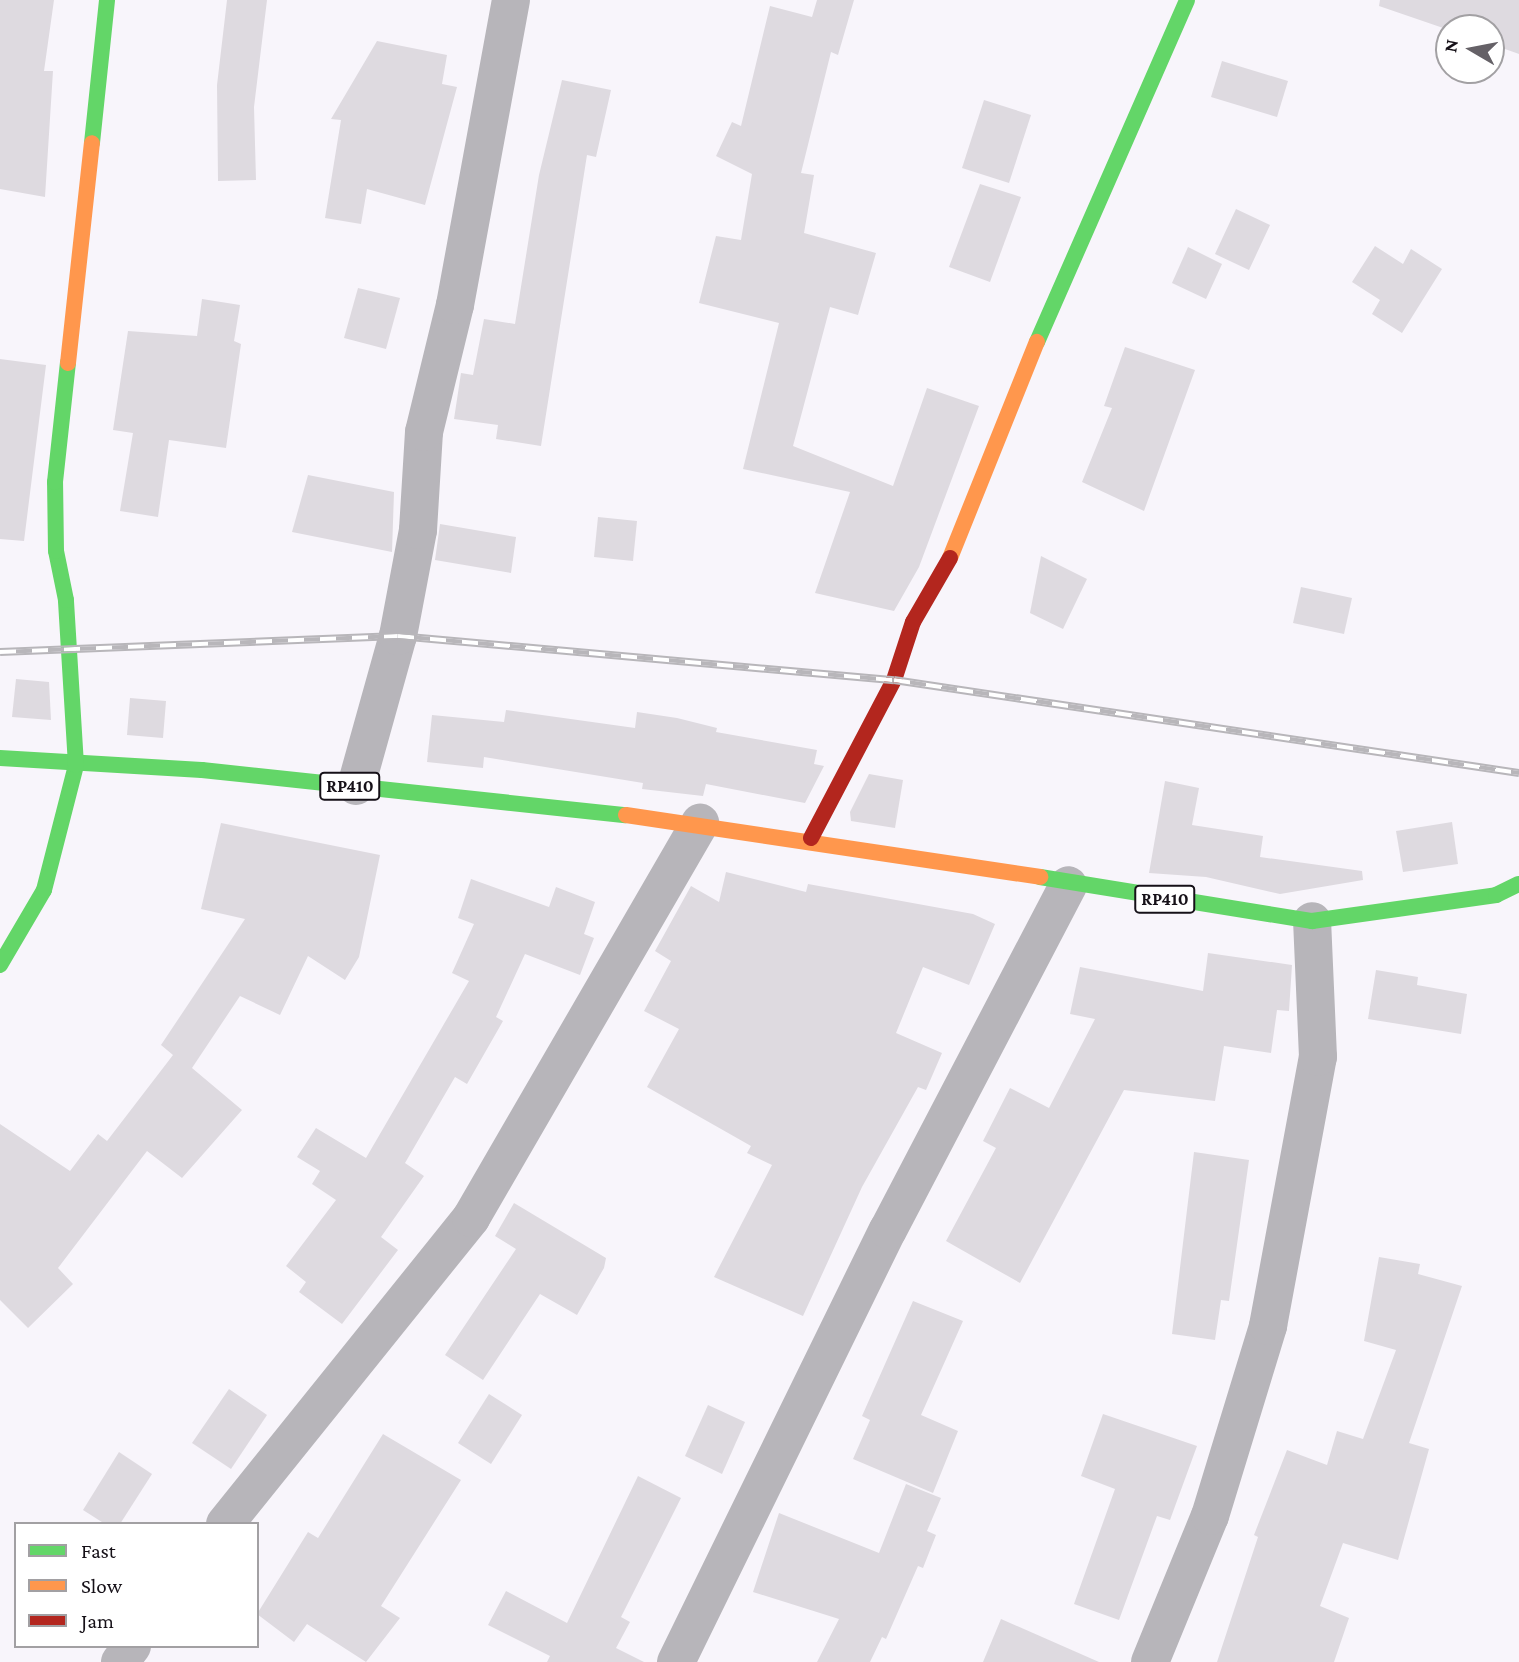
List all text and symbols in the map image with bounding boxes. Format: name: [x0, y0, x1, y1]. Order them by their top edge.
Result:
north arrow: [1435, 14, 1505, 84]
text: N: [1439, 37, 1462, 54]
road number: RP410: [318, 772, 382, 800]
road number: RP410: [1134, 884, 1196, 914]
legend: [14, 1522, 259, 1648]
text: Fast: [81, 1539, 116, 1563]
text: Slow: [81, 1574, 122, 1598]
text: Jam: [81, 1609, 114, 1633]

